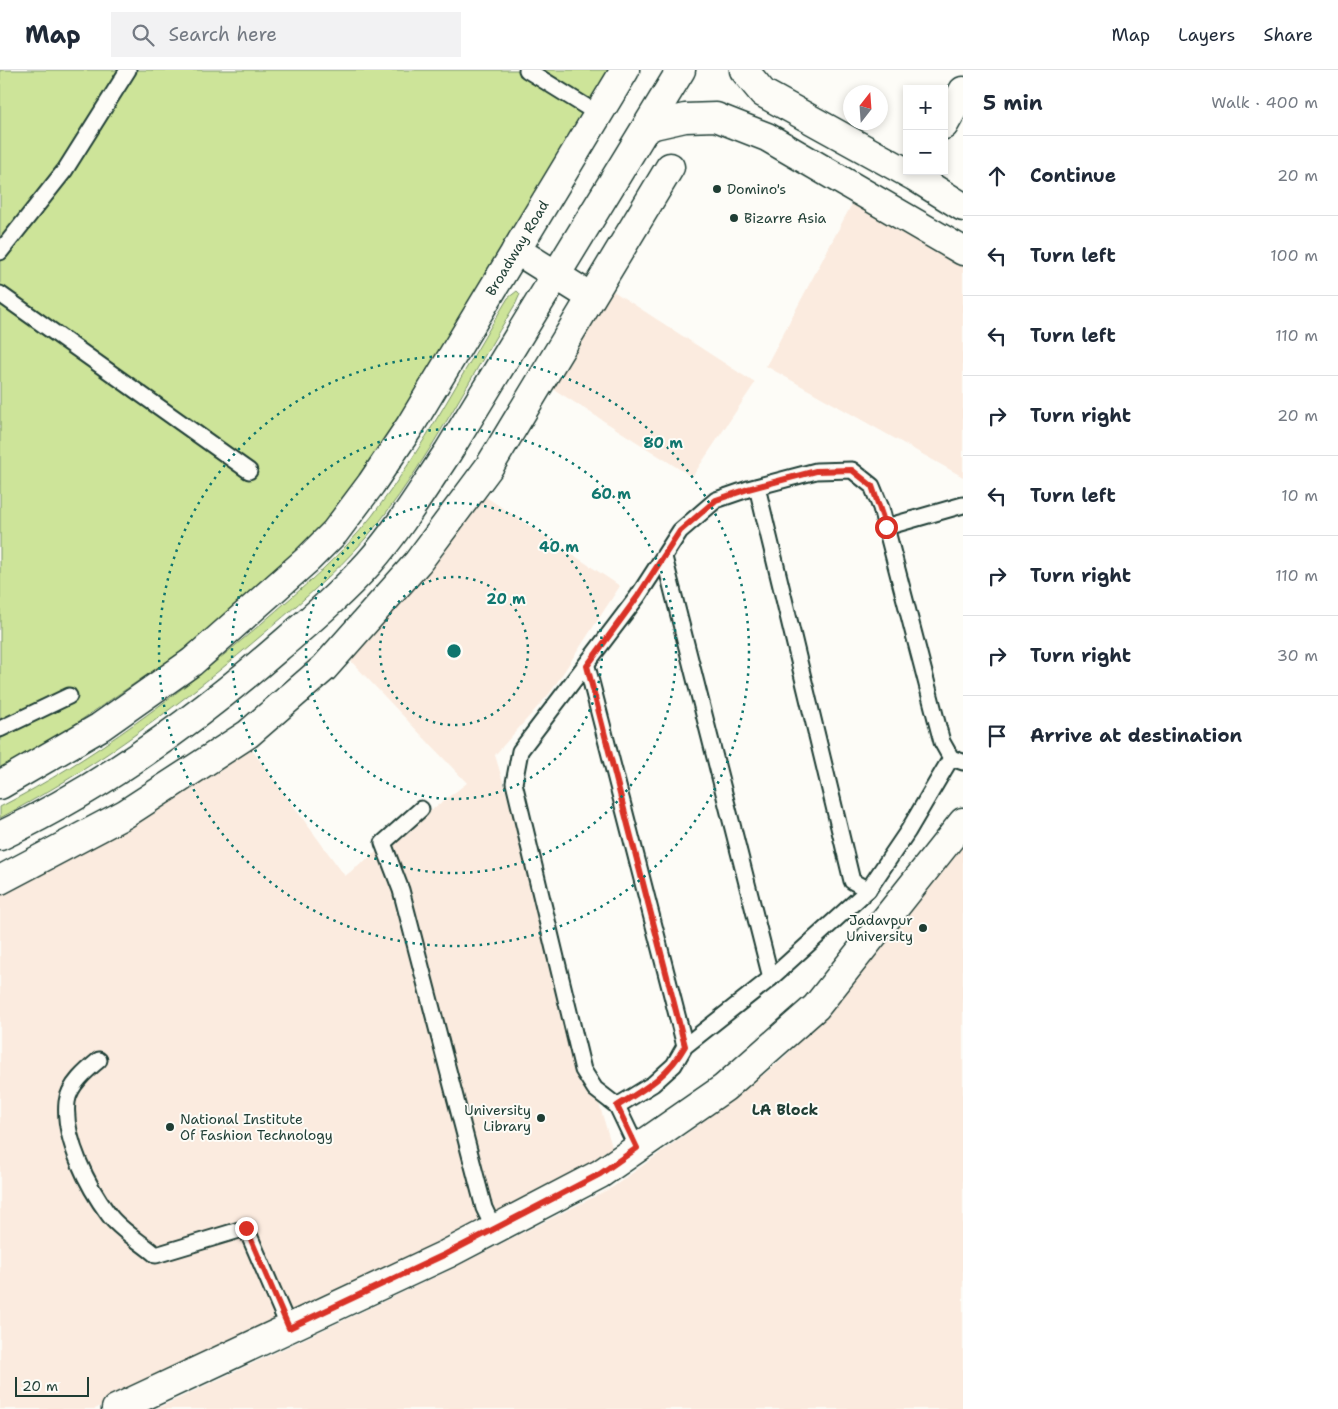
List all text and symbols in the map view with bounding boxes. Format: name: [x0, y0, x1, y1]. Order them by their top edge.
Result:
search box: [111, 12, 461, 57]
text: Map: [25, 19, 81, 51]
icon: search: [129, 21, 157, 49]
text: Search here: [169, 22, 277, 47]
text: Map: [1112, 23, 1150, 47]
text: Layers: [1178, 23, 1235, 47]
text: Share: [1263, 23, 1313, 47]
north arrow: [843, 85, 888, 130]
map controls: [903, 85, 948, 175]
button: +: [903, 85, 948, 130]
text: 5 min: [983, 89, 1043, 117]
text: Walk · 400 m: [1211, 92, 1318, 113]
button: −: [903, 130, 948, 175]
icon: ahead: [983, 162, 1011, 190]
text: Continue: [1030, 163, 1116, 188]
text: 20 m: [1277, 165, 1318, 186]
place label: Domino's: [727, 180, 786, 198]
marker: Domino's: [711, 183, 723, 195]
street label: Broadway Road: [481, 197, 553, 299]
place label: Bizarre Asia: [744, 209, 827, 227]
marker: Bizarre Asia: [728, 212, 740, 224]
icon: left: [983, 242, 1011, 270]
text: Turn left: [1030, 243, 1116, 268]
text: 100 m: [1270, 245, 1318, 266]
icon: left: [983, 322, 1011, 350]
text: Turn left: [1030, 323, 1116, 348]
text: 110 m: [1275, 325, 1318, 346]
icon: right: [983, 402, 1011, 430]
text: Turn right: [1030, 403, 1131, 428]
text: 20 m: [1277, 405, 1318, 426]
text: 80 m: [643, 433, 683, 453]
icon: left: [983, 482, 1011, 510]
text: Turn left: [1030, 483, 1116, 508]
text: 60 m: [591, 484, 631, 504]
text: 10 m: [1281, 485, 1318, 506]
route start: [875, 516, 898, 539]
text: 40 m: [539, 537, 579, 557]
icon: right: [983, 562, 1011, 590]
text: Turn right: [1030, 563, 1131, 588]
text: 110 m: [1275, 565, 1318, 586]
text: 20 m: [486, 589, 526, 609]
centre of rings: [445, 642, 463, 660]
icon: right: [983, 642, 1011, 670]
text: Turn right: [1030, 643, 1131, 668]
text: 30 m: [1277, 645, 1318, 666]
icon: arrive: [983, 722, 1011, 750]
text: Arrive at destination: [1030, 723, 1242, 748]
place label: Jadavpur University: [846, 911, 913, 945]
marker: Jadavpur University: [917, 922, 929, 934]
district label: LA Block: [752, 1100, 818, 1120]
place label: University Library: [464, 1101, 531, 1135]
place label: National Institute Of Fashion Technology: [180, 1110, 333, 1144]
marker: University Library: [535, 1112, 547, 1124]
marker: National Institute Of Fashion Technology: [164, 1121, 176, 1133]
route end: [235, 1217, 258, 1240]
scale bar: [15, 1374, 89, 1397]
text: 20 m: [22, 1377, 58, 1395]

